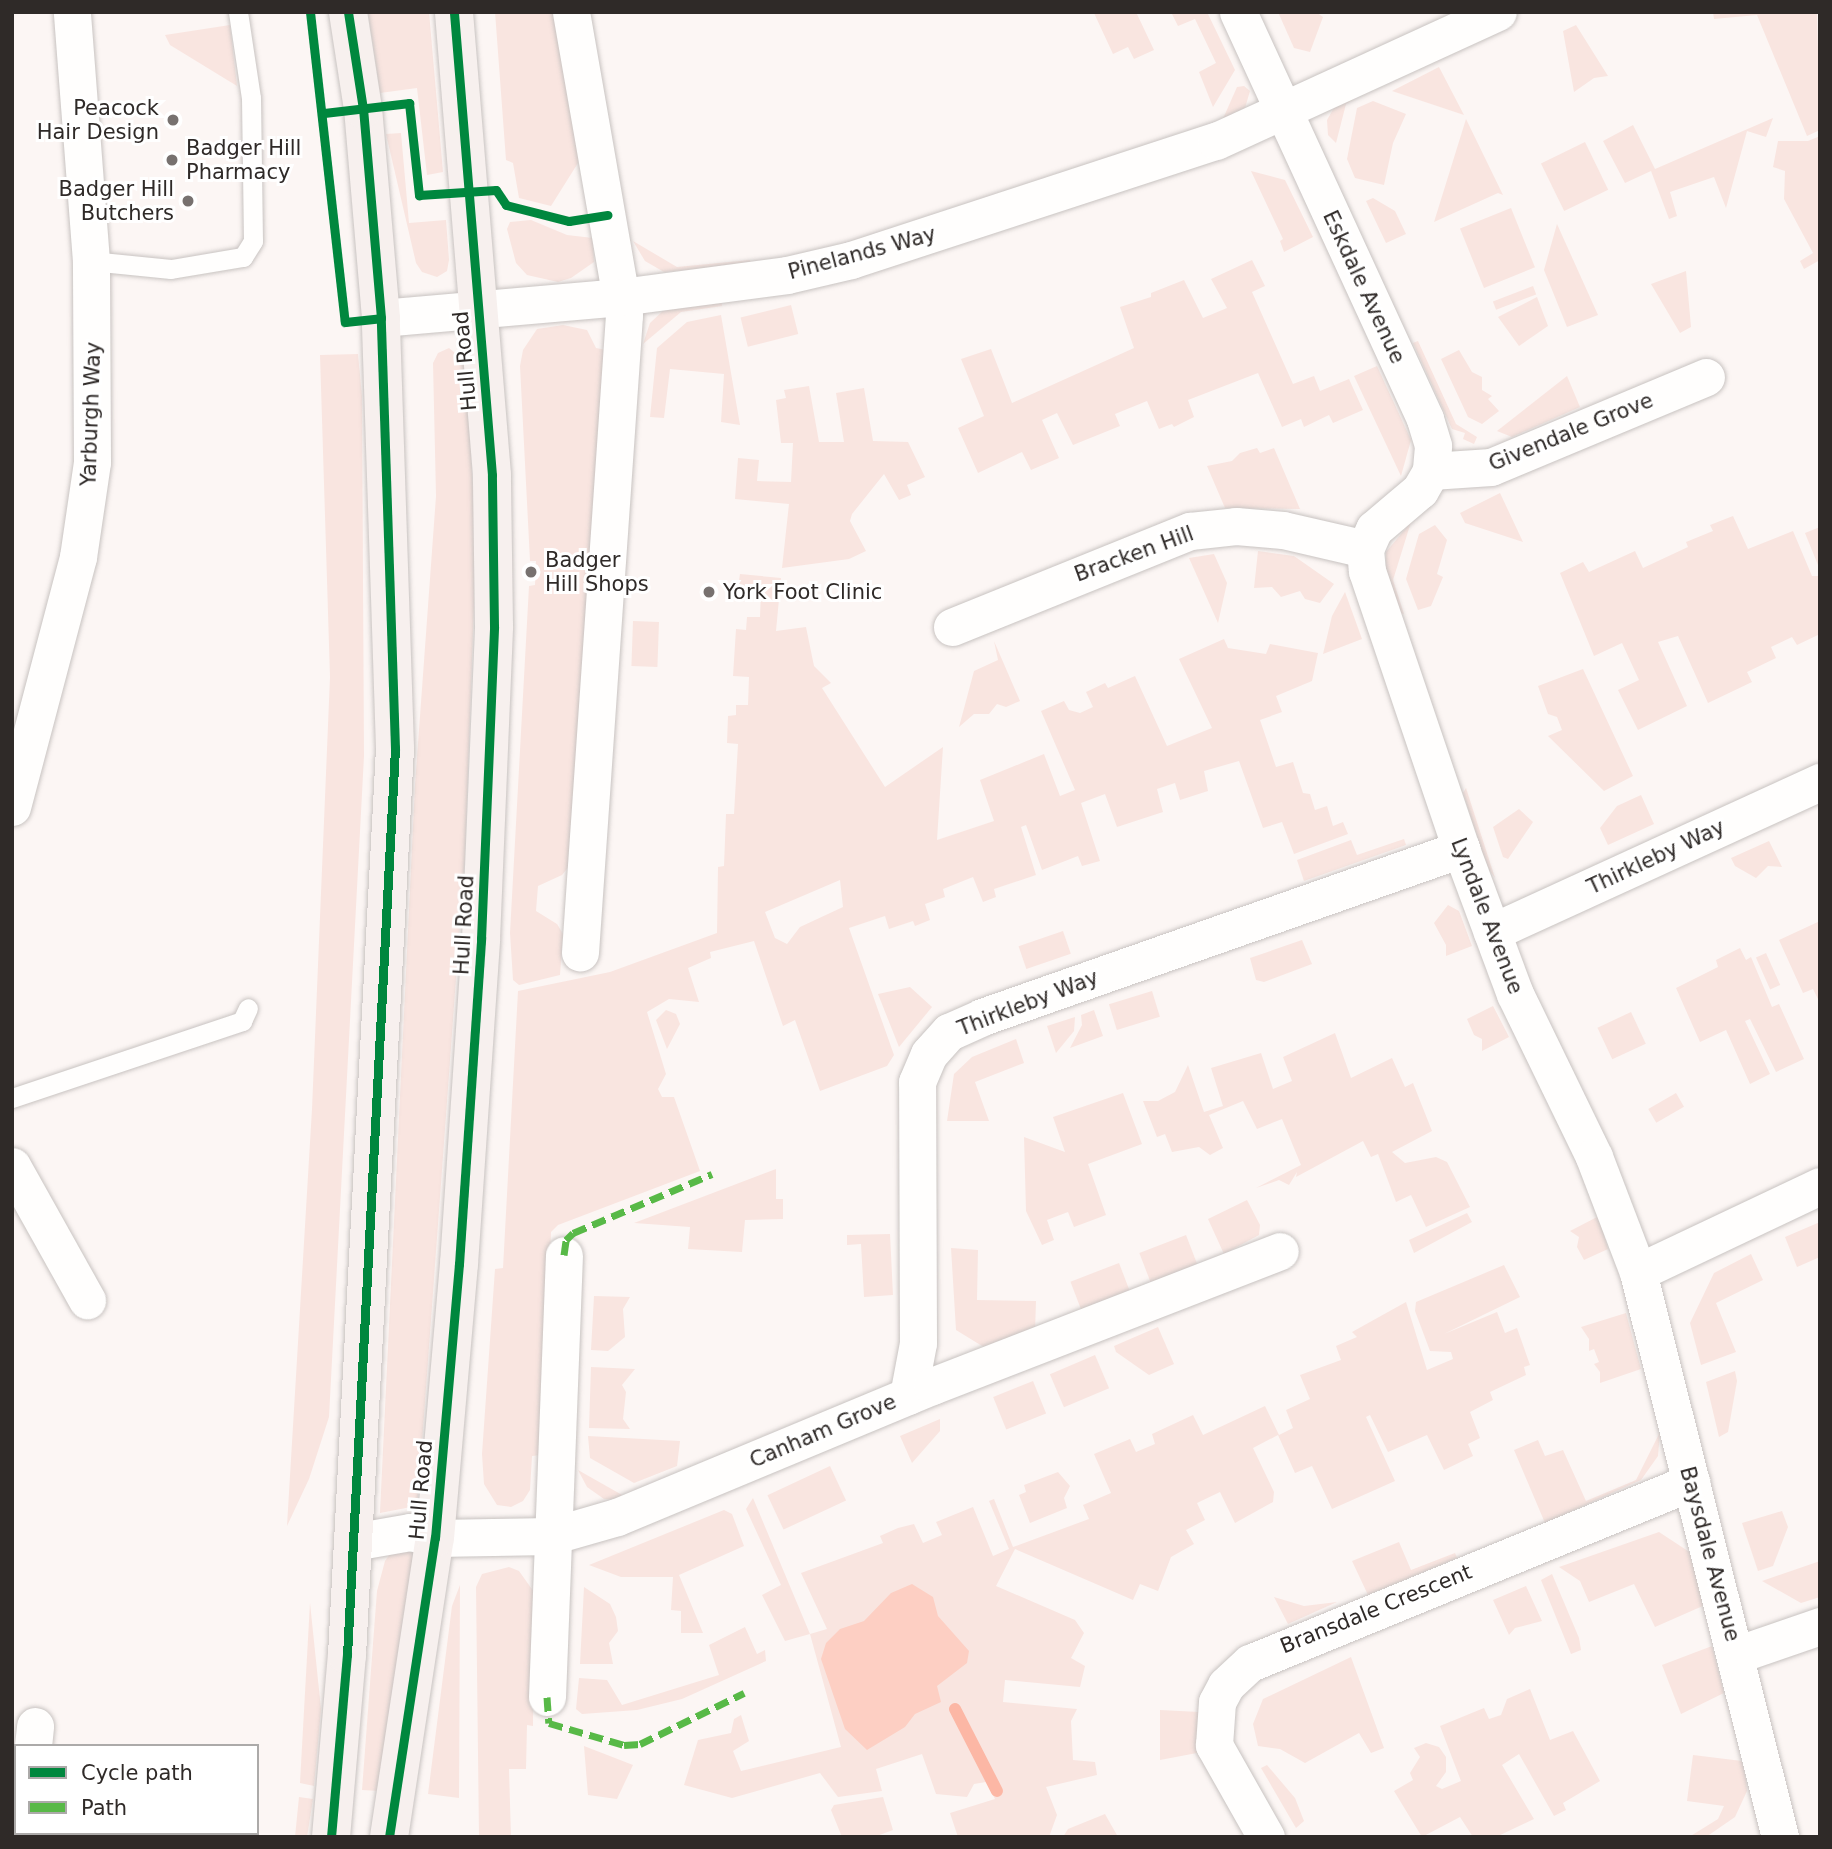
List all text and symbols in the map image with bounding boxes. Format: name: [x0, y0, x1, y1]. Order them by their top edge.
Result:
place label: Peacock Hair Design: [37, 95, 159, 145]
marker: Peacock Hair Design: [165, 112, 181, 128]
place label: Badger Hill Pharmacy: [186, 135, 301, 185]
marker: Badger Hill Pharmacy: [164, 152, 180, 168]
place label: Badger Hill Butchers: [59, 176, 174, 226]
marker: Badger Hill Butchers: [180, 193, 196, 209]
street label: Eskdale Avenue: [1317, 206, 1411, 368]
street label: Pinelands Way: [785, 221, 939, 285]
street label: Hull Road: [448, 310, 482, 412]
street label: Yarburgh Way: [76, 341, 106, 487]
street label: Givendale Grove: [1485, 388, 1657, 476]
street label: Bracken Hill: [1071, 521, 1197, 587]
place label: Badger Hill Shops: [545, 547, 649, 597]
marker: Badger Hill Shops: [523, 564, 539, 580]
place label: York Foot Clinic: [723, 579, 882, 605]
marker: York Foot Clinic: [701, 584, 717, 600]
street label: Thirkleby Way: [1583, 814, 1729, 900]
street label: Lyndale Avenue: [1446, 834, 1528, 998]
street label: Hull Road: [449, 874, 479, 976]
street label: Thirkleby Way: [954, 965, 1102, 1041]
street label: Canham Grove: [746, 1389, 900, 1473]
street label: Hull Road: [404, 1439, 438, 1541]
street label: Baysdale Avenue: [1674, 1464, 1746, 1644]
street label: Bransdale Crescent: [1276, 1559, 1476, 1659]
legend: [14, 1744, 259, 1835]
text: Cycle path: [81, 1761, 193, 1785]
text: Path: [81, 1796, 127, 1820]

